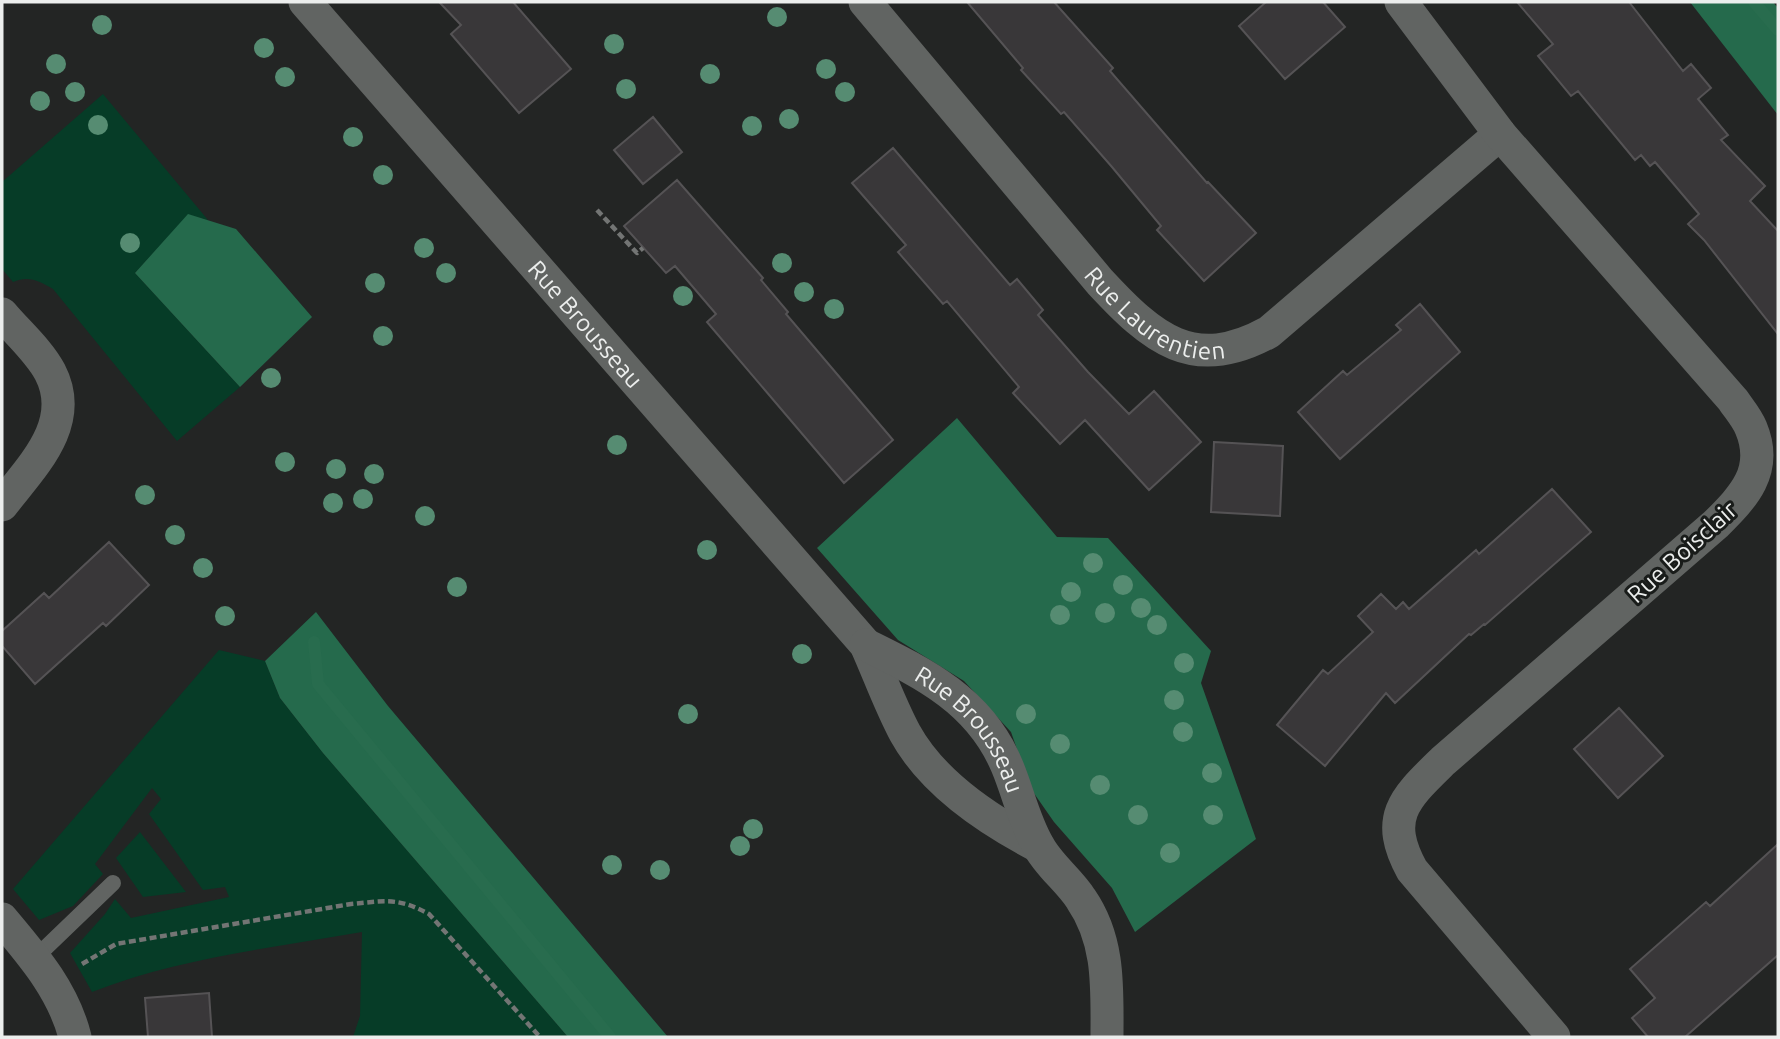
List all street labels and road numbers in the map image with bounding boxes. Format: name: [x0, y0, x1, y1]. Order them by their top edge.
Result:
street label: Rue Brousseau: [523, 255, 648, 393]
street label: Rue Laurentien: [1080, 261, 1226, 364]
street label: Rue Boisclair: [1622, 496, 1742, 608]
street label: Rue Brousseau: [911, 660, 1029, 796]

